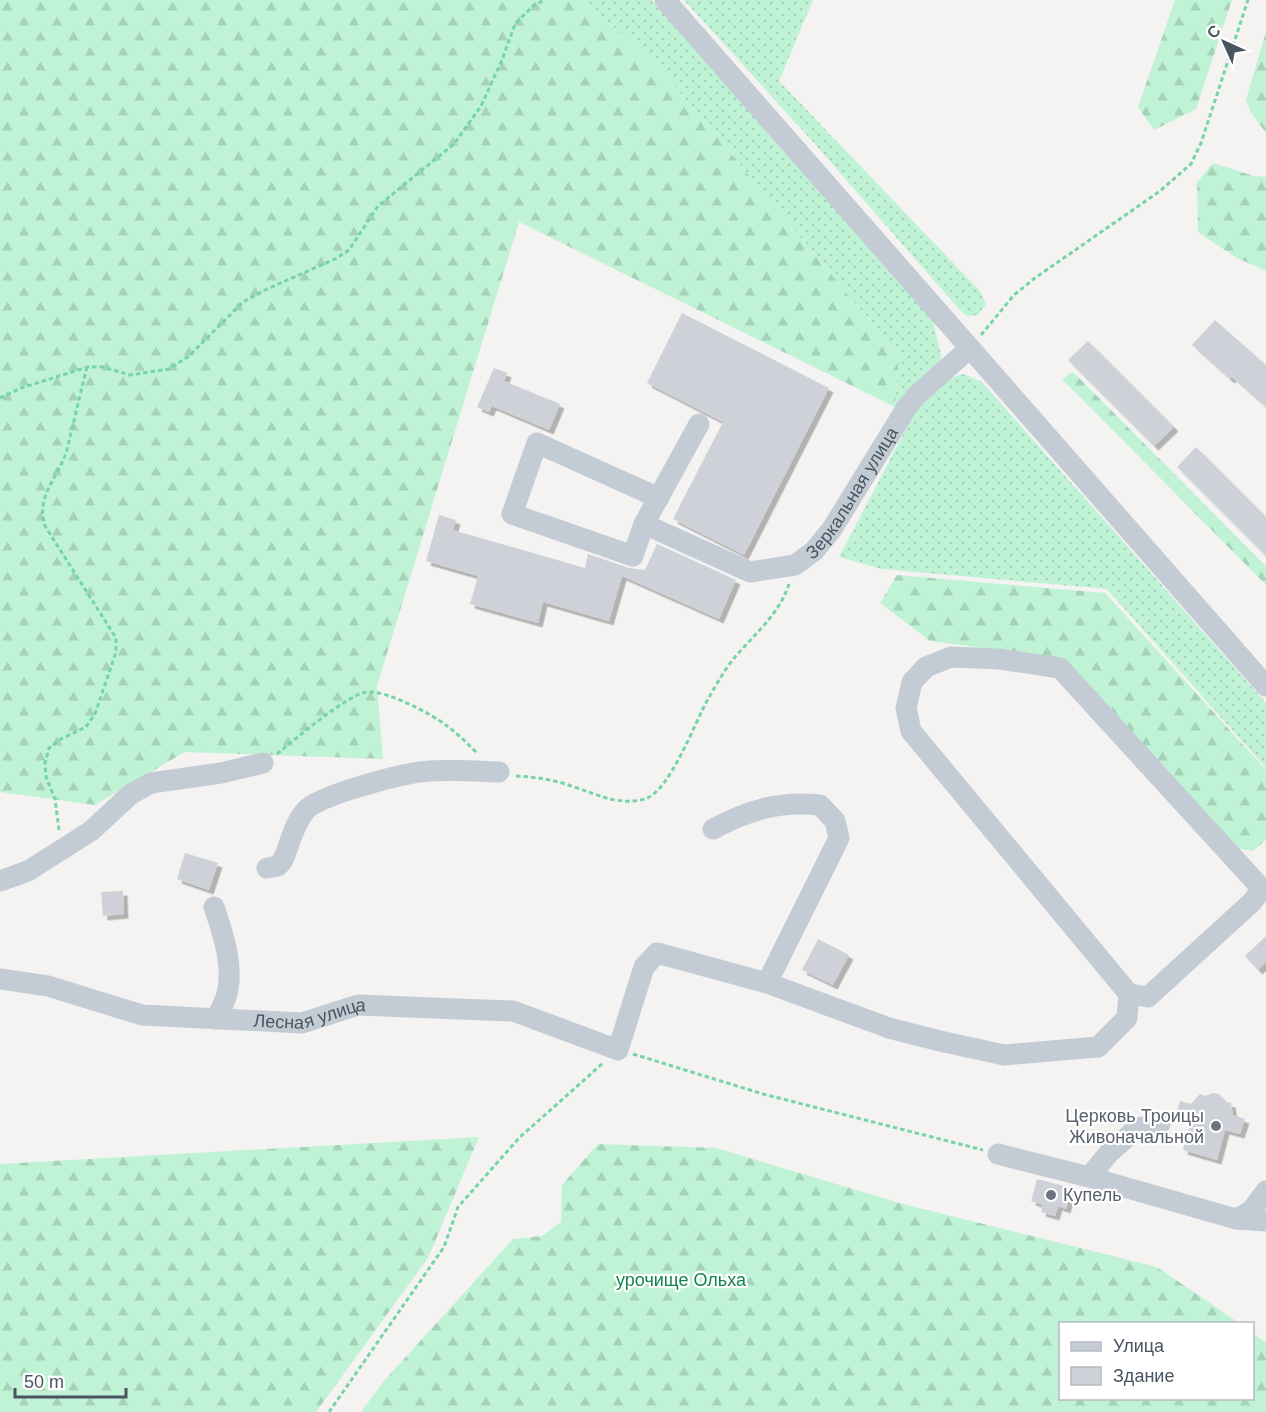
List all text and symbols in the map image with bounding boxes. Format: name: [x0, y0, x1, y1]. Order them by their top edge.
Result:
north arrow: [1194, 12, 1254, 72]
text: С: [1204, 21, 1224, 42]
street label: Зеркальная улица: [802, 423, 903, 563]
street label: Лесная улица: [253, 995, 367, 1033]
place label: Церковь Троицы Живоначальной: [1065, 1106, 1204, 1147]
marker: Церковь Троицы Живоначальной: [1209, 1119, 1223, 1133]
place label: Купель: [1063, 1185, 1122, 1205]
marker: Купель: [1044, 1188, 1058, 1202]
park label: урочище Ольха: [616, 1270, 747, 1290]
legend: [1059, 1322, 1254, 1400]
text: Улица: [1113, 1336, 1165, 1356]
scale bar: [15, 1361, 126, 1399]
text: Здание: [1113, 1366, 1174, 1386]
text: 50 m: [24, 1372, 64, 1392]

